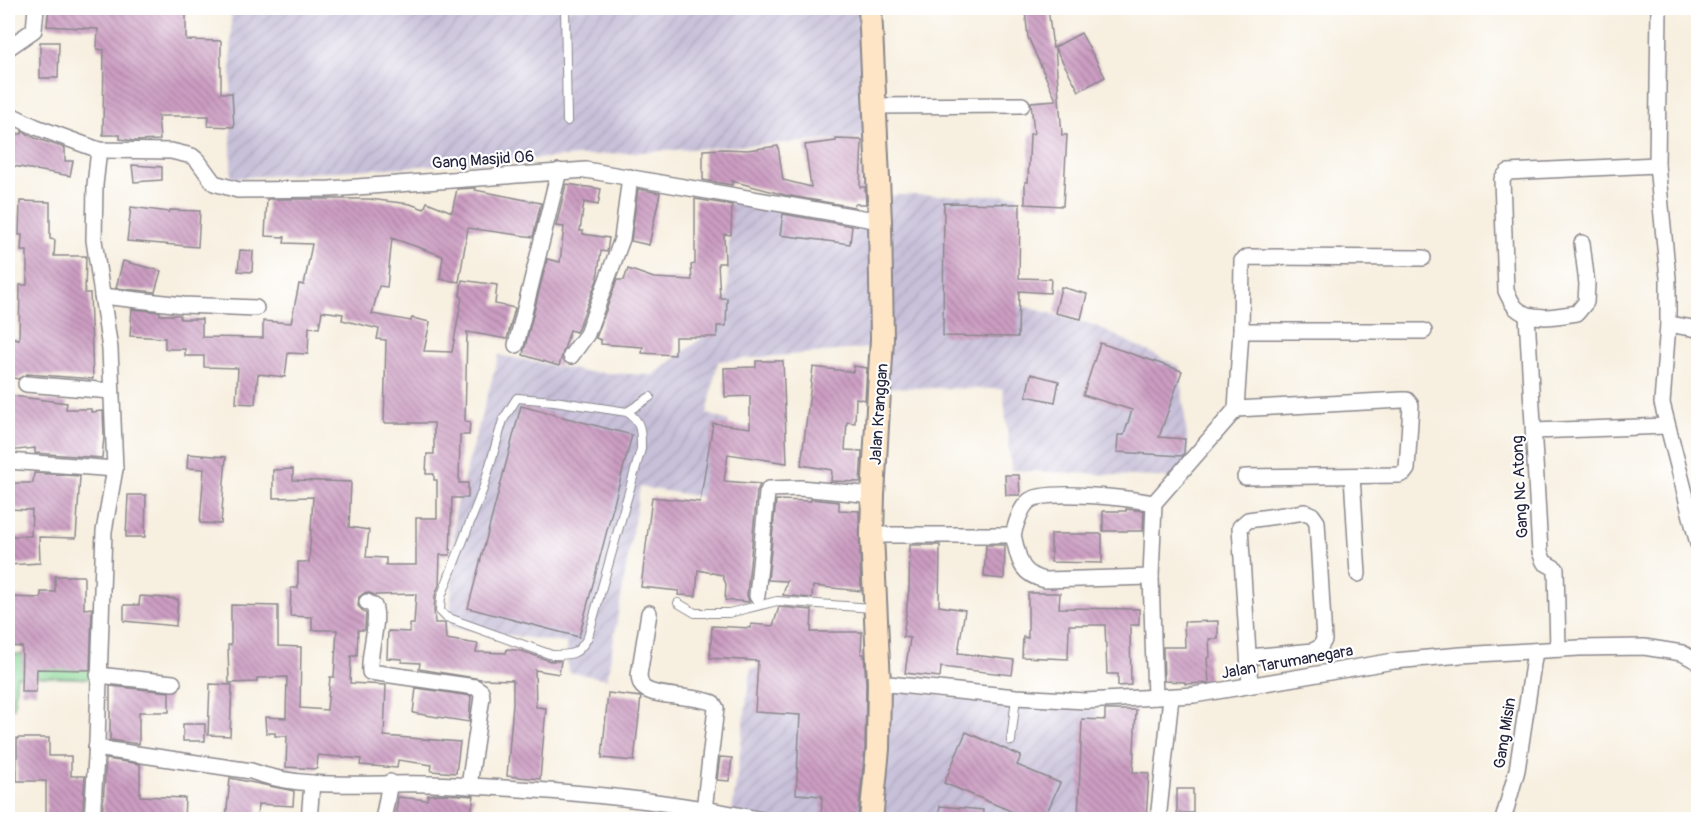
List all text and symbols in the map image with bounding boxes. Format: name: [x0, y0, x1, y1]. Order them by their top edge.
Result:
street label: Gang Masjid 06: [431, 146, 535, 174]
street label: Jalan Kranggan: [865, 363, 893, 466]
street label: Gang Nc Atong: [1507, 435, 1533, 539]
street label: Jalan Tarumanegara: [1220, 641, 1355, 683]
street label: Gang Misin: [1490, 696, 1520, 770]

